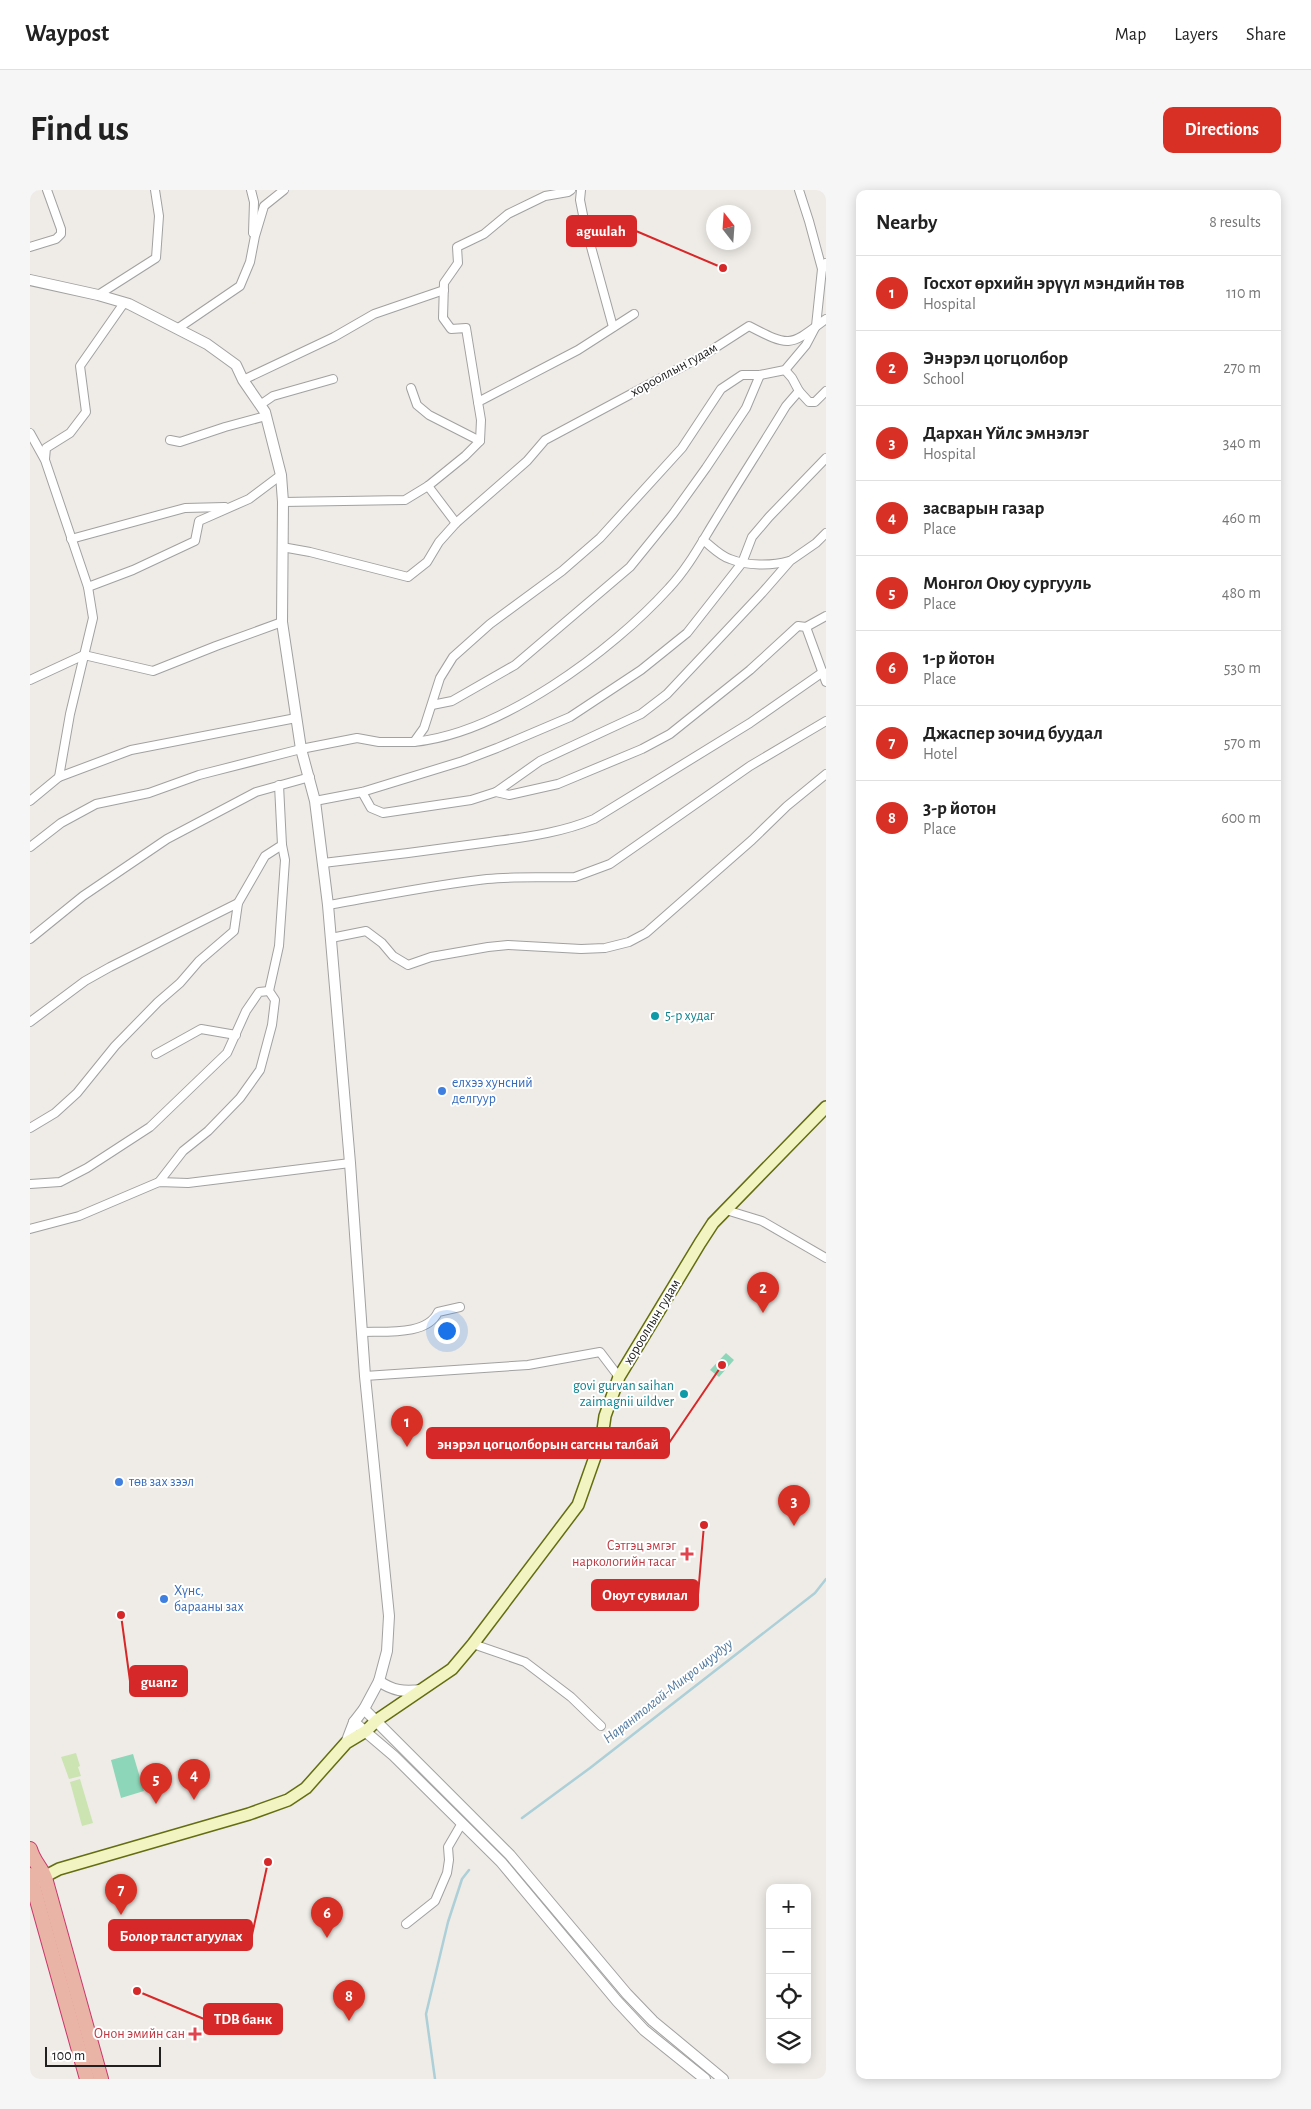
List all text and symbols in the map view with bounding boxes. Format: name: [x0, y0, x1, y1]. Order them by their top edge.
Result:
text: Waypost: [25, 22, 109, 46]
text: Map: [1115, 26, 1146, 44]
text: Layers: [1174, 26, 1218, 44]
text: Share: [1246, 26, 1286, 44]
button: Directions: [1163, 107, 1281, 153]
text: Find us: [30, 112, 129, 147]
north arrow: [706, 205, 751, 250]
text: Nearby: [876, 212, 937, 233]
text: 8 results: [1209, 214, 1261, 230]
callout: aguulah: [567, 216, 636, 246]
text: aguulah: [576, 224, 626, 239]
text: Госхот өрхийн эрүүл мэндийн төв: [923, 274, 1185, 293]
text: 1: [889, 285, 895, 301]
text: 110 m: [1226, 285, 1261, 301]
text: Hospital: [923, 296, 976, 312]
street label: хорооллын гудам: [628, 340, 720, 400]
text: Энэрэл цогцолбор: [923, 349, 1068, 368]
text: 2: [888, 360, 896, 376]
text: 270 m: [1223, 360, 1261, 376]
text: School: [923, 371, 964, 387]
text: Дархан Үйлс эмнэлэг: [923, 424, 1089, 443]
text: 3: [889, 435, 895, 451]
text: 340 m: [1223, 435, 1261, 451]
text: Hospital: [923, 446, 976, 462]
text: засварын газар: [923, 499, 1044, 518]
text: 4: [888, 510, 896, 526]
text: 460 m: [1222, 510, 1261, 526]
text: Place: [923, 521, 956, 537]
text: Монгол Оюу сургууль: [923, 574, 1091, 593]
text: 5: [889, 585, 895, 601]
text: 480 m: [1222, 585, 1261, 601]
text: Place: [923, 596, 956, 612]
text: 1-р йотон: [923, 649, 995, 668]
text: 6: [888, 660, 896, 676]
text: 530 m: [1224, 660, 1261, 676]
text: Place: [923, 671, 956, 687]
text: Джаспер зочид буудал: [923, 724, 1103, 743]
text: 7: [889, 735, 895, 751]
text: 570 m: [1224, 735, 1261, 751]
text: Hotel: [923, 746, 958, 762]
text: 3-р йотон: [923, 799, 996, 818]
text: 8: [888, 810, 896, 826]
text: 600 m: [1221, 810, 1261, 826]
text: Place: [923, 821, 956, 837]
place label: 5-р худаг: [665, 1009, 715, 1023]
marker: 5-р худаг: [649, 1010, 661, 1022]
place label: елхээ хунсний делгуур: [452, 1076, 533, 1106]
marker: елхээ хунсний делгуур: [436, 1085, 448, 1097]
pin: 2: [747, 1272, 779, 1313]
street label: хорооллын гудам: [621, 1277, 683, 1367]
your location: [434, 1318, 460, 1344]
place label: govi gurvan saihan zaimagnii uildver: [573, 1379, 674, 1409]
marker: govi gurvan saihan zaimagnii uildver: [678, 1388, 690, 1400]
pin: 1: [391, 1406, 423, 1447]
callout: энэрэл цогцолборын сагсны талбай: [427, 1428, 669, 1458]
text: энэрэл цогцолборын сагсны талбай: [437, 1437, 659, 1452]
place label: төв зах зээл: [128, 1475, 194, 1489]
marker: төв зах зээл: [113, 1476, 125, 1488]
pin: 3: [778, 1485, 810, 1526]
place label: Сэтгэц эмгэг наркологийн тасаг: [572, 1539, 676, 1569]
marker: Сэтгэц эмгэг наркологийн тасаг: [680, 1547, 694, 1561]
callout: Оюут сувилал: [592, 1580, 698, 1610]
place label: Хүнс, барааны зах: [174, 1584, 244, 1614]
text: Оюут сувилал: [602, 1588, 688, 1603]
marker: Хүнс, барааны зах: [158, 1593, 170, 1605]
water label: Нарантолгой-Микро шуудуу: [600, 1636, 736, 1746]
callout: guanz: [130, 1666, 187, 1696]
text: guanz: [141, 1675, 177, 1690]
pin: 4: [178, 1759, 210, 1800]
pin: 5: [140, 1763, 172, 1804]
pin: 7: [105, 1874, 137, 1915]
map controls: [766, 1884, 811, 2064]
button: +: [766, 1884, 811, 1929]
pin: 6: [311, 1897, 343, 1938]
callout: Болор талст агуулах: [109, 1920, 252, 1950]
text: Болор талст агуулах: [119, 1929, 243, 1944]
button: −: [766, 1929, 811, 1974]
button: locate: [766, 1974, 811, 2019]
pin: 8: [333, 1980, 365, 2021]
callout: TDB банк: [204, 2004, 282, 2034]
text: TDB банк: [214, 2012, 273, 2027]
button: layers: [766, 2019, 811, 2064]
place label: Онон эмийн сан: [94, 2027, 185, 2041]
marker: Онон эмийн сан: [189, 2028, 201, 2040]
scale bar: [45, 2044, 161, 2067]
text: 100 m: [52, 2049, 85, 2063]

